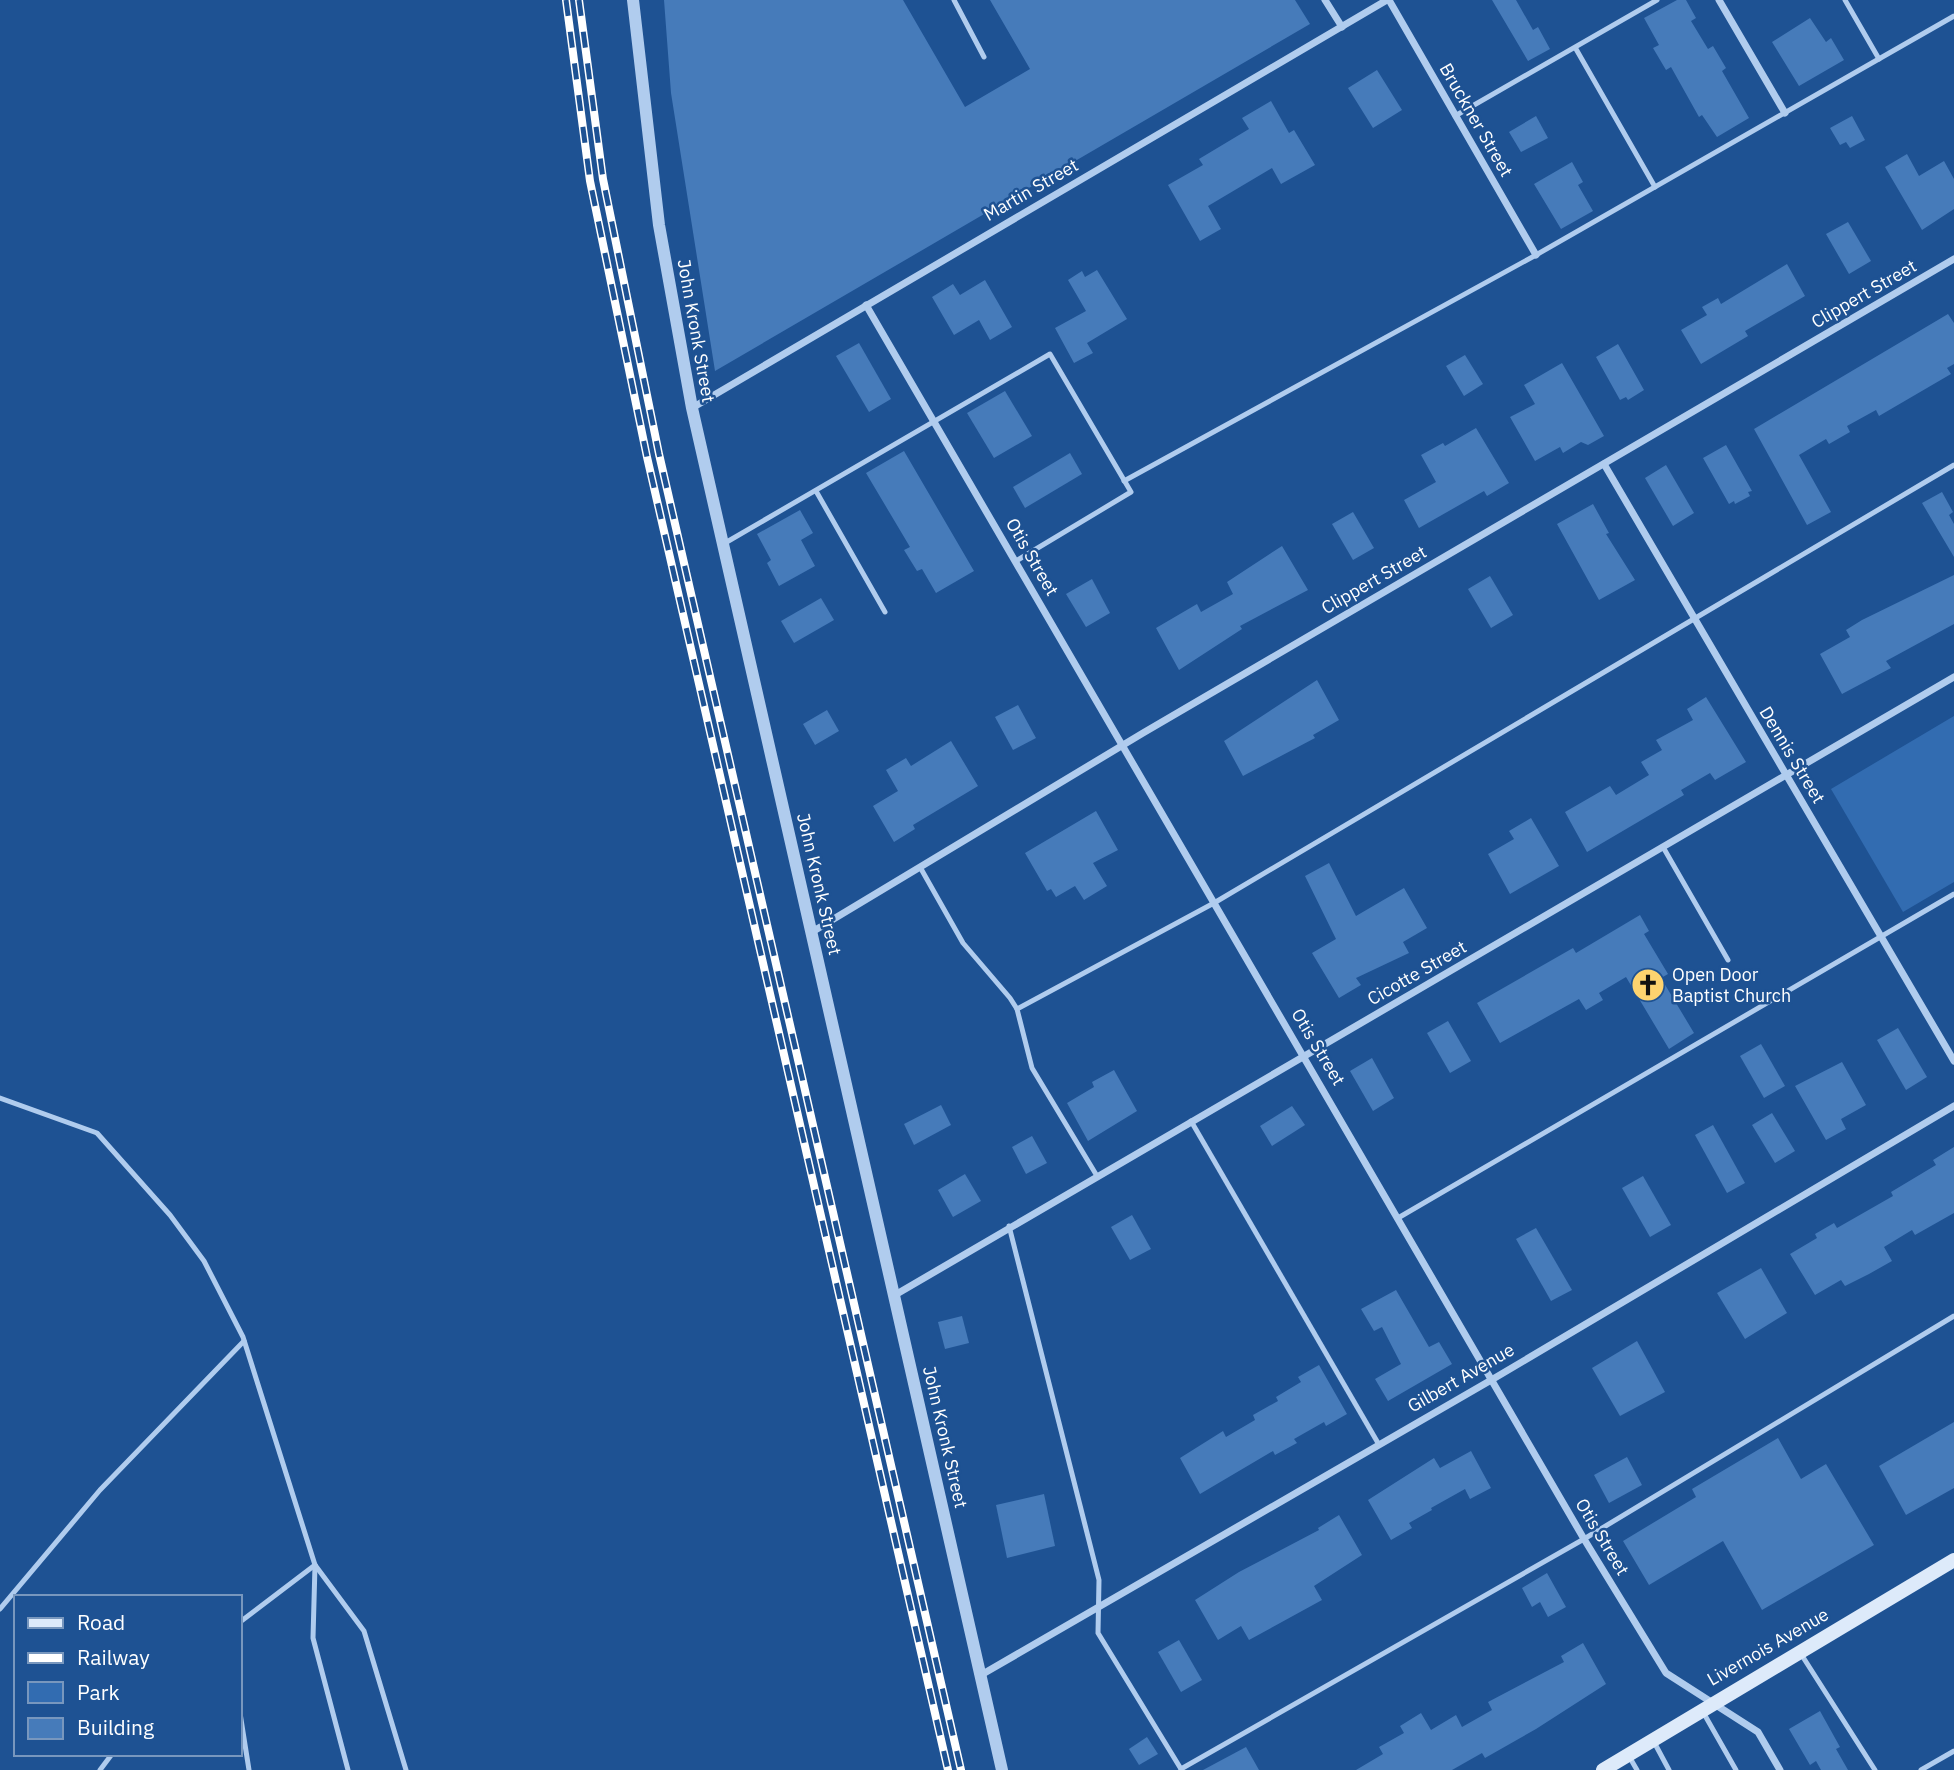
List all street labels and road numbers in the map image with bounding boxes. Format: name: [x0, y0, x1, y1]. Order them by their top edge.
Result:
street label: Bruckner Street: [1435, 59, 1518, 181]
street label: Martin Street: [979, 153, 1082, 226]
street label: Clippert Street: [1807, 254, 1921, 333]
street label: John Kronk Street: [673, 257, 720, 404]
street label: Otis Street: [1001, 514, 1064, 600]
street label: Clippert Street: [1317, 540, 1431, 619]
street label: Dennis Street: [1754, 702, 1830, 808]
street label: John Kronk Street: [792, 811, 847, 957]
street label: Cicotte Street: [1363, 935, 1470, 1010]
street label: Otis Street: [1286, 1004, 1350, 1090]
street label: Gilbert Avenue: [1403, 1338, 1518, 1417]
street label: John Kronk Street: [918, 1364, 973, 1510]
street label: Otis Street: [1570, 1494, 1634, 1580]
street label: Livernois Avenue: [1703, 1602, 1833, 1691]

